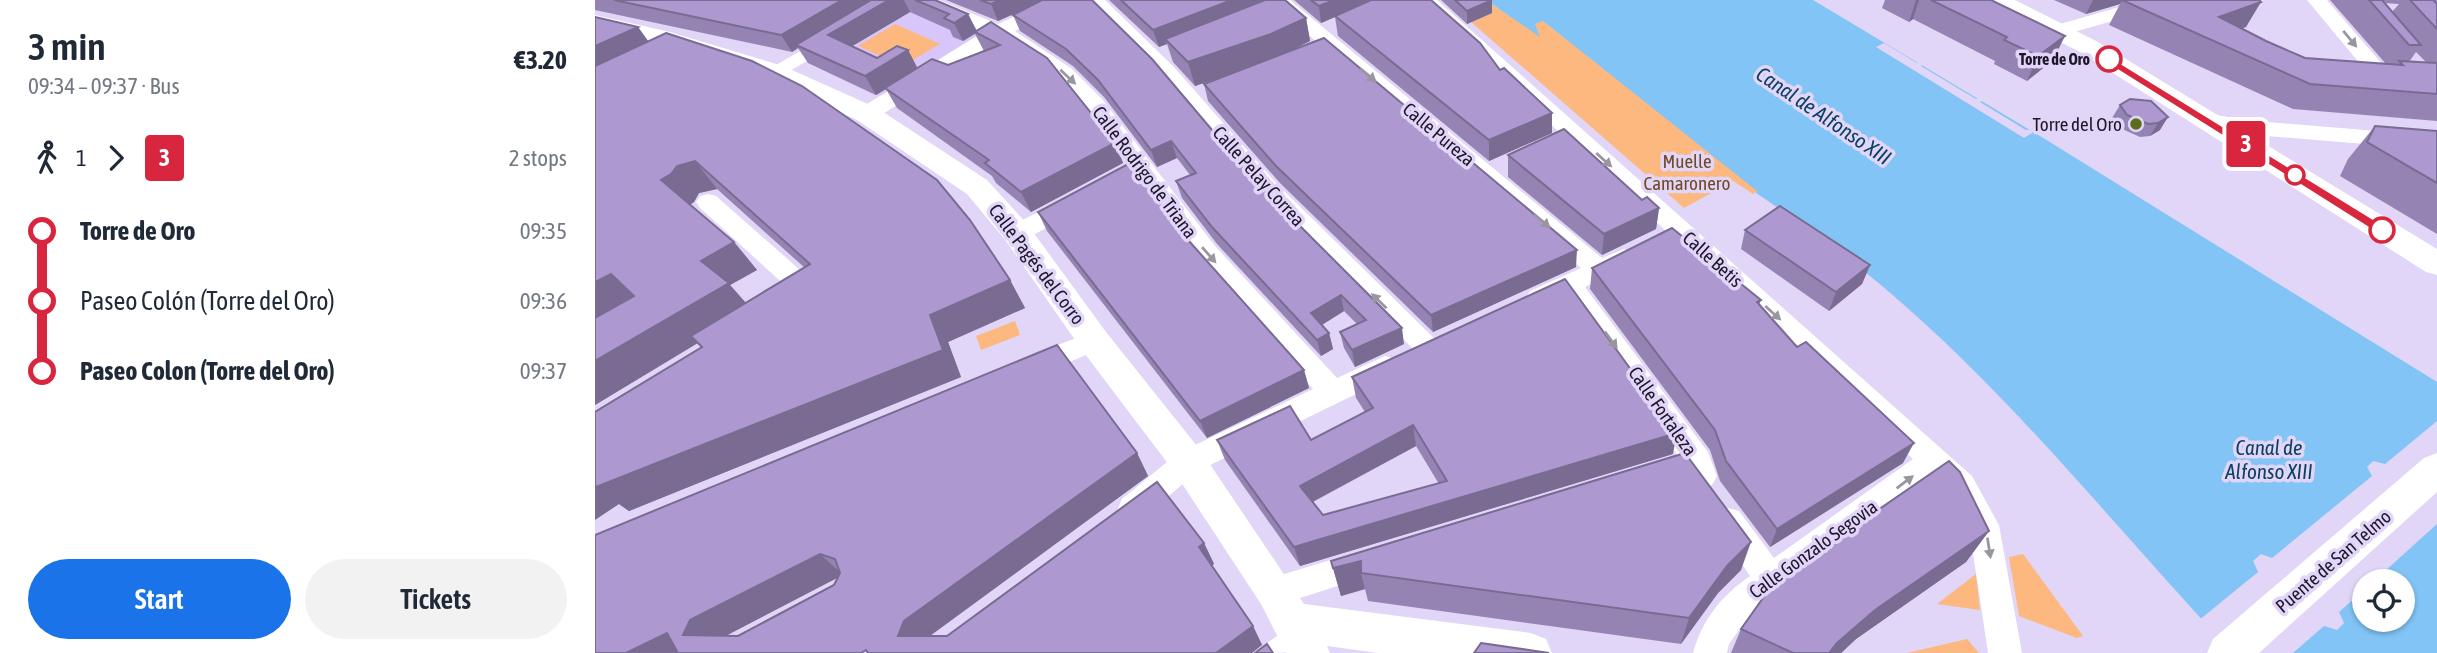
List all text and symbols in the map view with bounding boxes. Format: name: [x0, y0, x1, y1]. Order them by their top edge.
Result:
text: 3 min: [28, 25, 106, 68]
one-way arrow: [2343, 30, 2358, 48]
text: €3.20: [514, 45, 567, 75]
marker: Torre de Oro: [2096, 46, 2122, 72]
place label: Torre de Oro: [2019, 50, 2090, 68]
water label: Canal de Alfonso XIII: [1752, 61, 1896, 169]
one-way arrow: [1359, 67, 1376, 82]
one-way arrow: [1059, 69, 1076, 85]
text: 09:34 – 09:37 · Bus: [28, 73, 180, 99]
street label: Calle Pureza: [1399, 98, 1479, 170]
street label: Calle Rodrigo de Triana: [1088, 102, 1202, 242]
place label: Torre del Oro: [2033, 113, 2122, 135]
marker: Torre del Oro: [2128, 116, 2144, 132]
line badge: 3: [2223, 121, 2269, 167]
street label: Calle Pelay Correa: [1208, 122, 1310, 230]
text: 3: [2240, 130, 2252, 157]
icon: walk: [28, 139, 66, 177]
icon: forward: [97, 139, 135, 177]
text: 3: [159, 144, 170, 171]
text: 1: [76, 145, 87, 171]
text: 2 stops: [509, 145, 567, 171]
park label: Muelle Camaronero: [1644, 150, 1730, 194]
one-way arrow: [1595, 152, 1613, 168]
unlabelled marker: [2285, 165, 2305, 185]
street label: Calle Pagés del Corro: [985, 200, 1089, 329]
one-way arrow: [1534, 213, 1551, 228]
text: Torre de Oro: [80, 216, 196, 246]
unlabelled marker: [2369, 217, 2395, 243]
text: 09:35: [520, 218, 567, 244]
street label: Calle Betis: [1679, 227, 1748, 292]
one-way arrow: [1201, 246, 1217, 264]
text: Paseo Colón (Torre del Oro): [80, 286, 335, 316]
text: 09:36: [520, 288, 567, 314]
one-way arrow: [1370, 292, 1387, 309]
one-way arrow: [1764, 305, 1782, 321]
one-way arrow: [1604, 330, 1618, 349]
text: Paseo Colon (Torre del Oro): [80, 356, 335, 386]
text: 09:37: [520, 358, 567, 384]
street label: Calle Fortaleza: [1624, 362, 1702, 460]
water label: Canal de Alfonso XIII: [2224, 435, 2313, 483]
one-way arrow: [1895, 474, 1913, 489]
street label: Calle Gonzalo Segovia: [1745, 495, 1881, 603]
street label: Puente de San Telmo: [2271, 505, 2395, 617]
one-way arrow: [1984, 537, 1995, 559]
button: Start: [28, 559, 291, 639]
button: Tickets: [305, 559, 567, 639]
map controls: [2352, 569, 2415, 632]
button: locate: [2352, 569, 2415, 632]

